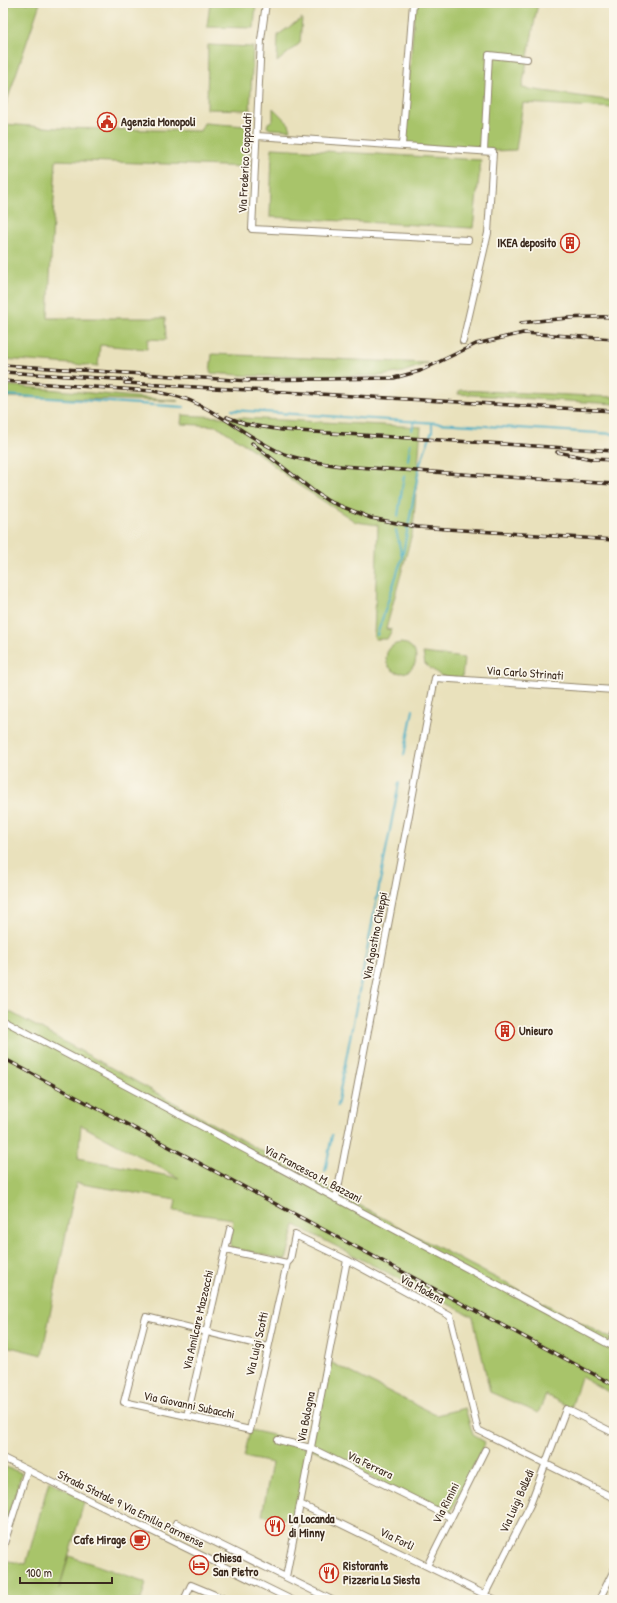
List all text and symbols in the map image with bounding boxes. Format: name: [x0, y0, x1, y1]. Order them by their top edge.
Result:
public building icon: Agenzia Monopoli: [96, 111, 118, 133]
street label: Via Frederico Coppalati: [233, 112, 256, 214]
place label: Agenzia Monopoli: [121, 113, 196, 131]
building icon: IKEA deposito: [559, 232, 581, 254]
place label: IKEA deposito: [497, 234, 556, 252]
street label: Via Carlo Strinati: [486, 661, 564, 684]
street label: Via Agostino Chieppi: [358, 890, 391, 981]
building icon: Unieuro: [494, 1020, 516, 1042]
place label: Unieuro: [519, 1022, 553, 1039]
street label: Via Francesco M. Bazzani: [261, 1141, 365, 1207]
street label: Via Amilcare Mazzocchi: [178, 1268, 217, 1372]
street label: Via Modena: [397, 1270, 448, 1308]
street label: Via Luigi Scotti: [241, 1310, 272, 1378]
street label: Via Giovanni Subacchi: [142, 1387, 236, 1422]
street label: Via Bologna: [292, 1390, 319, 1444]
street label: Via Ferrara: [344, 1446, 396, 1483]
street label: Strada Statale 9 Via Emilia Parmense: [55, 1466, 208, 1552]
street label: Via Luigi Bolledi: [495, 1466, 538, 1535]
street label: Via Rimini: [428, 1479, 463, 1526]
place label: La Locanda di Minny: [289, 1510, 335, 1542]
restaurant icon: La Locanda di Minny: [264, 1515, 286, 1537]
street label: Via Forlì: [377, 1523, 418, 1554]
cafe icon: Cafe Mirage: [129, 1529, 151, 1551]
place label: Cafe Mirage: [74, 1531, 126, 1549]
place label: Chiesa San Pietro: [213, 1549, 258, 1580]
hotel icon: Chiesa San Pietro: [188, 1554, 210, 1576]
place label: Ristorante Pizzeria La Siesta: [343, 1557, 420, 1588]
scale bar: [20, 1559, 112, 1585]
restaurant icon: Ristorante Pizzeria La Siesta: [318, 1562, 340, 1584]
text: 100 m: [26, 1564, 52, 1581]

